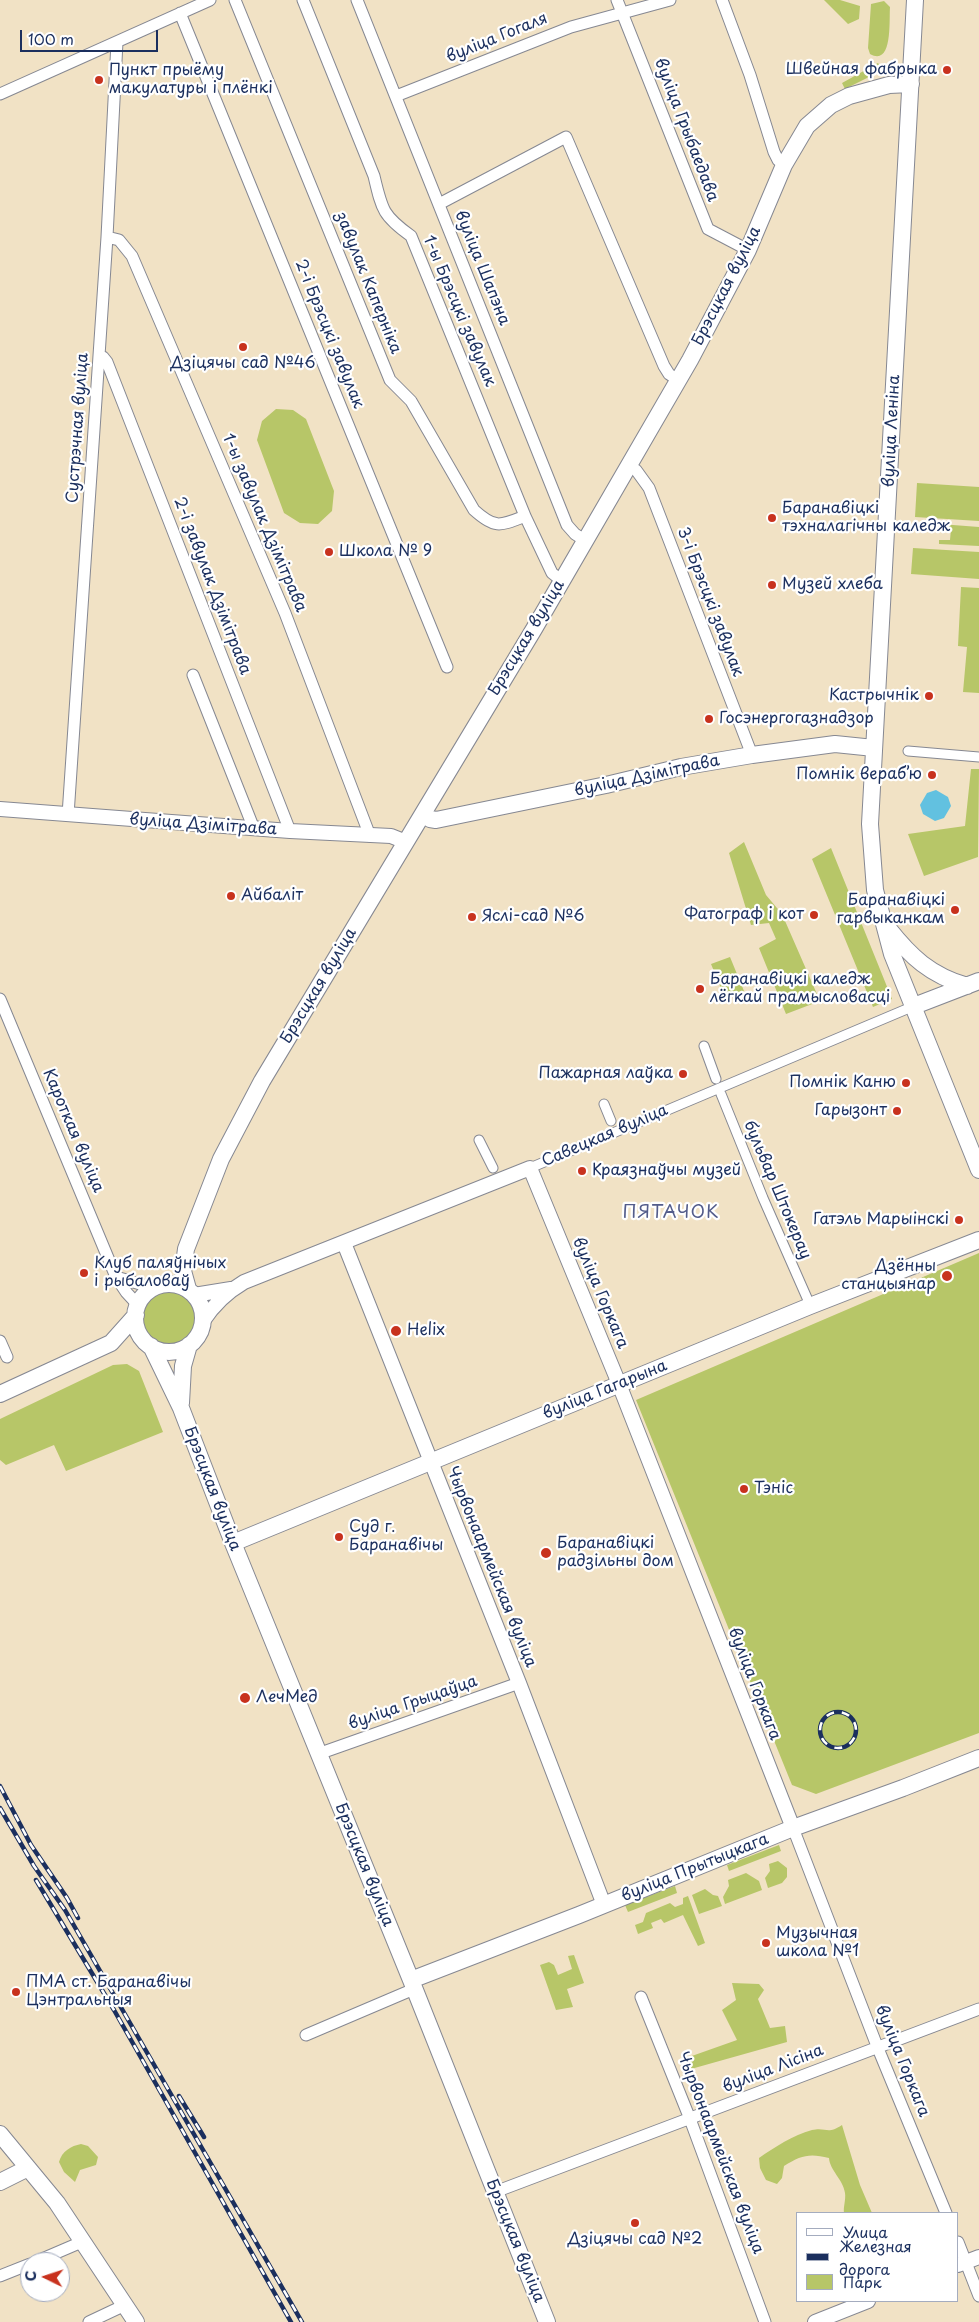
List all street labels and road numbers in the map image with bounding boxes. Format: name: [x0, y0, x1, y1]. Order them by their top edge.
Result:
street label: вуліца Гогаля: [443, 9, 551, 67]
street label: вуліца Грыбаедава: [650, 56, 722, 204]
street label: вуліца Шапэна: [450, 208, 514, 328]
street label: завулак Каперніка: [331, 209, 405, 357]
street label: Брэсцкая вуліца: [689, 223, 765, 349]
street label: 1-ы Брэсцкі завулак: [418, 233, 500, 389]
street label: 2-і Брэсцкі завулак: [290, 257, 368, 411]
street label: Сустрэчная вуліца: [63, 352, 93, 504]
street label: вуліца Леніна: [879, 374, 905, 488]
street label: 1-ы завулак Дзімітрава: [218, 431, 310, 615]
street label: 2-і завулак Дзімітрава: [169, 494, 255, 678]
street label: 3-і Брэсцкі завулак: [673, 525, 747, 679]
street label: Брэсцкая вуліца: [485, 577, 569, 699]
street label: вуліца Дзімітрава: [573, 751, 721, 801]
street label: вуліца Дзімітрава: [129, 810, 277, 840]
street label: Брэсцкая вуліца: [277, 925, 361, 1047]
street label: Кароткая вуліца: [38, 1066, 108, 1196]
street label: Савецкая вуліца: [539, 1101, 671, 1171]
street label: бульвар Штокерау: [739, 1118, 815, 1262]
street label: вуліца Горкага: [568, 1234, 632, 1352]
street label: вуліца Гагарына: [540, 1356, 670, 1424]
street label: Брэсцкая вуліца: [179, 1424, 245, 1554]
street label: Чырвонаармейская вуліца: [442, 1464, 540, 1670]
street label: вуліца Горкага: [724, 1625, 784, 1743]
street label: вуліца Грыцаўца: [346, 1672, 480, 1734]
street label: Брэсцкая вуліца: [330, 1800, 398, 1930]
street label: вуліца Прытыцкага: [618, 1830, 772, 1906]
street label: вуліца Горкага: [871, 2002, 933, 2120]
street label: вуліца Лісіна: [720, 2041, 826, 2097]
street label: Чырвонаармейская вуліца: [672, 2049, 768, 2257]
street label: Брэсцкая вуліца: [481, 2176, 549, 2306]

